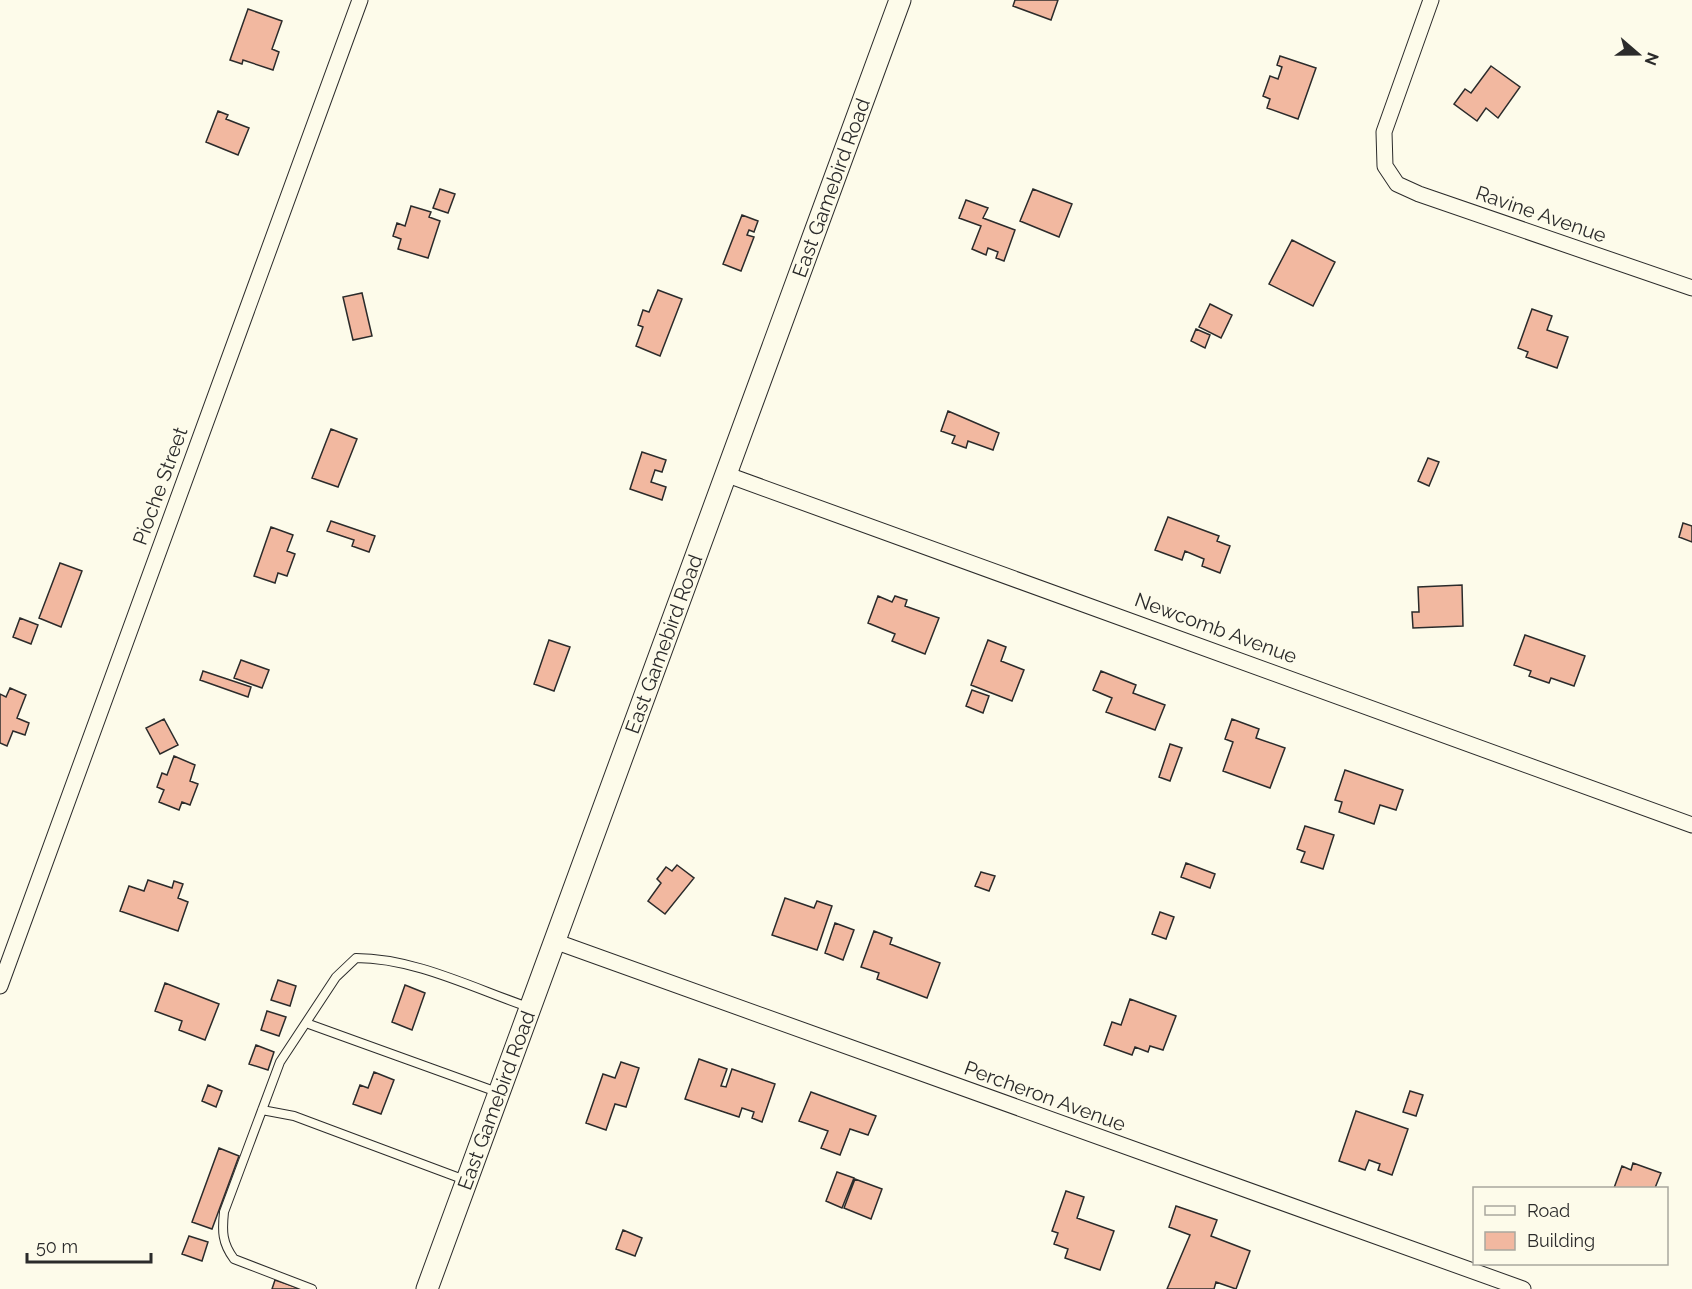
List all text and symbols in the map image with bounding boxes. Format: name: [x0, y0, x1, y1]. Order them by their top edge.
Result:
north arrow: [1608, 24, 1668, 84]
text: N: [1641, 50, 1663, 68]
street label: East Gamebird Road: [787, 95, 875, 281]
street label: Ravine Avenue: [1473, 180, 1610, 248]
street label: Pioche Street: [128, 424, 193, 548]
street label: East Gamebird Road: [620, 551, 707, 737]
street label: Newcomb Avenue: [1132, 588, 1301, 669]
street label: East Gamebird Road: [452, 1007, 540, 1193]
street label: Percheron Avenue: [961, 1056, 1129, 1136]
legend: [1473, 1187, 1668, 1265]
text: Road: [1527, 1200, 1570, 1221]
scale bar: [27, 1226, 152, 1264]
text: Building: [1527, 1230, 1595, 1251]
text: 50 m: [36, 1236, 78, 1257]

